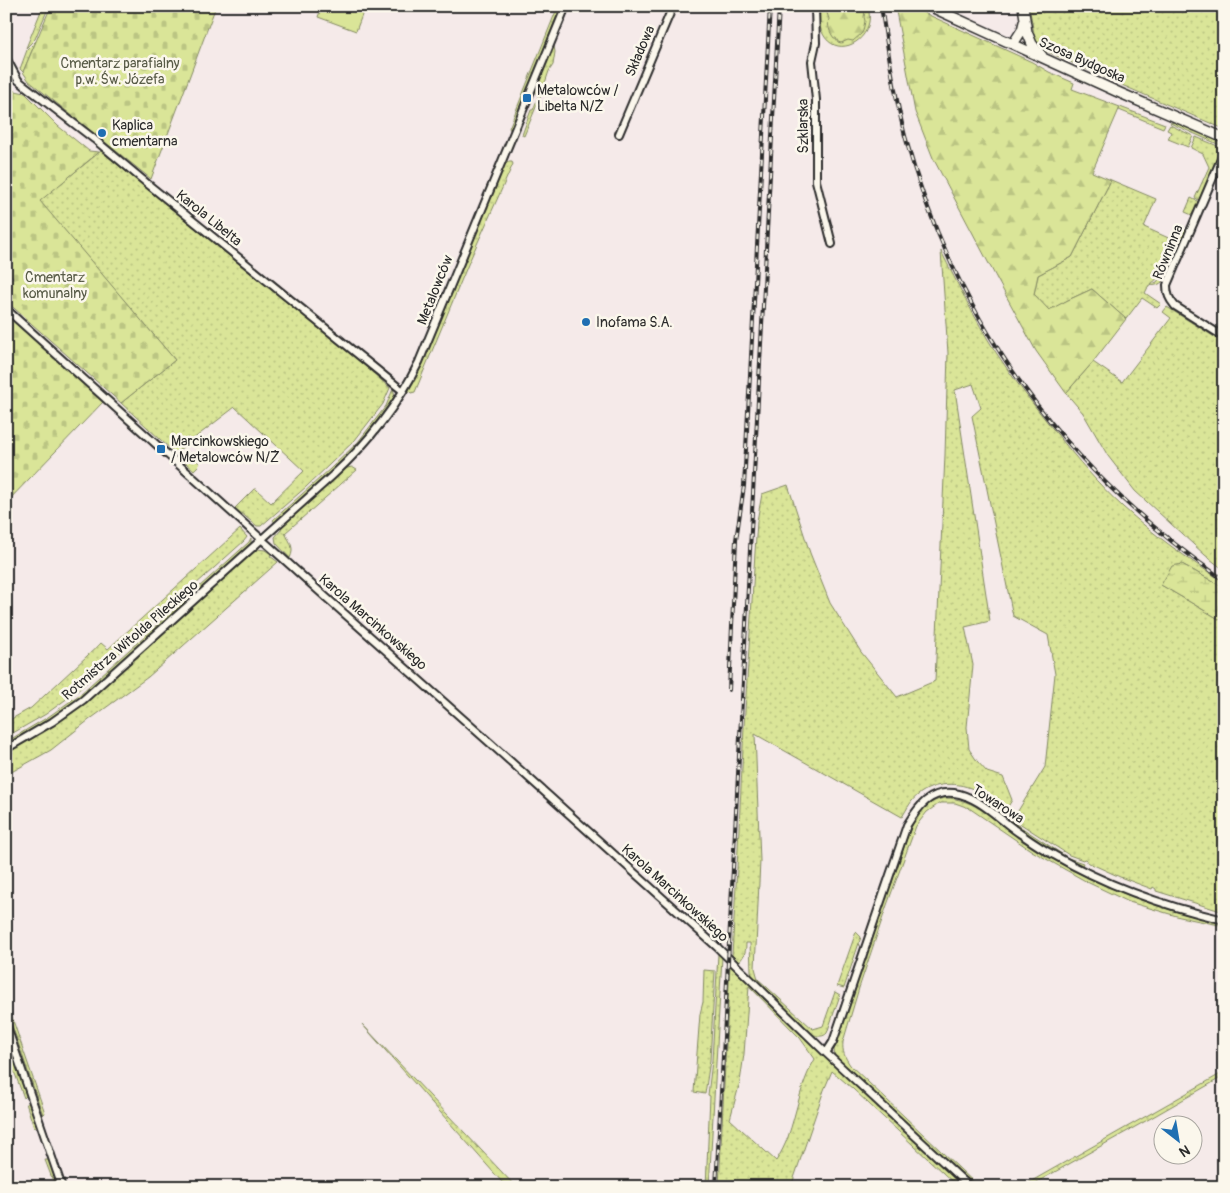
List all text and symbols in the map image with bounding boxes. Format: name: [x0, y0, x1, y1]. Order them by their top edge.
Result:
street label: Składowa: [622, 23, 658, 79]
street label: Szosa Bydgoska: [1036, 33, 1128, 87]
park label: Cmentarz parafialny p.w. Św. Józefa: [60, 55, 180, 88]
place label: Metalowców / Libelta N/Ż: [537, 82, 619, 115]
marker: Metalowców / Libelta N/Ż: [521, 92, 533, 104]
street label: Szklarska: [795, 99, 812, 153]
place label: Kaplica cmentarna: [112, 117, 178, 150]
marker: Kaplica cmentarna: [96, 127, 108, 139]
street label: Karola Libelta: [173, 186, 245, 250]
street label: Równinna: [1149, 222, 1187, 282]
street label: Metalowców: [413, 252, 457, 327]
park label: Cmentarz komunalny: [23, 269, 87, 302]
place label: Inofama S.A.: [596, 314, 673, 331]
marker: Inofama S.A.: [580, 316, 592, 328]
place label: Marcinkowskiego / Metalowców N/Ż: [171, 433, 280, 466]
marker: Marcinkowskiego / Metalowców N/Ż: [155, 443, 167, 455]
street label: Karola Marcinkowskiego: [315, 570, 431, 674]
street label: Rotmistrza Witolda Pileckiego: [59, 576, 202, 704]
street label: Towarowa: [969, 781, 1027, 827]
street label: Karola Marcinkowskiego: [618, 841, 732, 946]
north arrow: [1152, 1116, 1202, 1166]
text: N: [1176, 1141, 1193, 1160]

